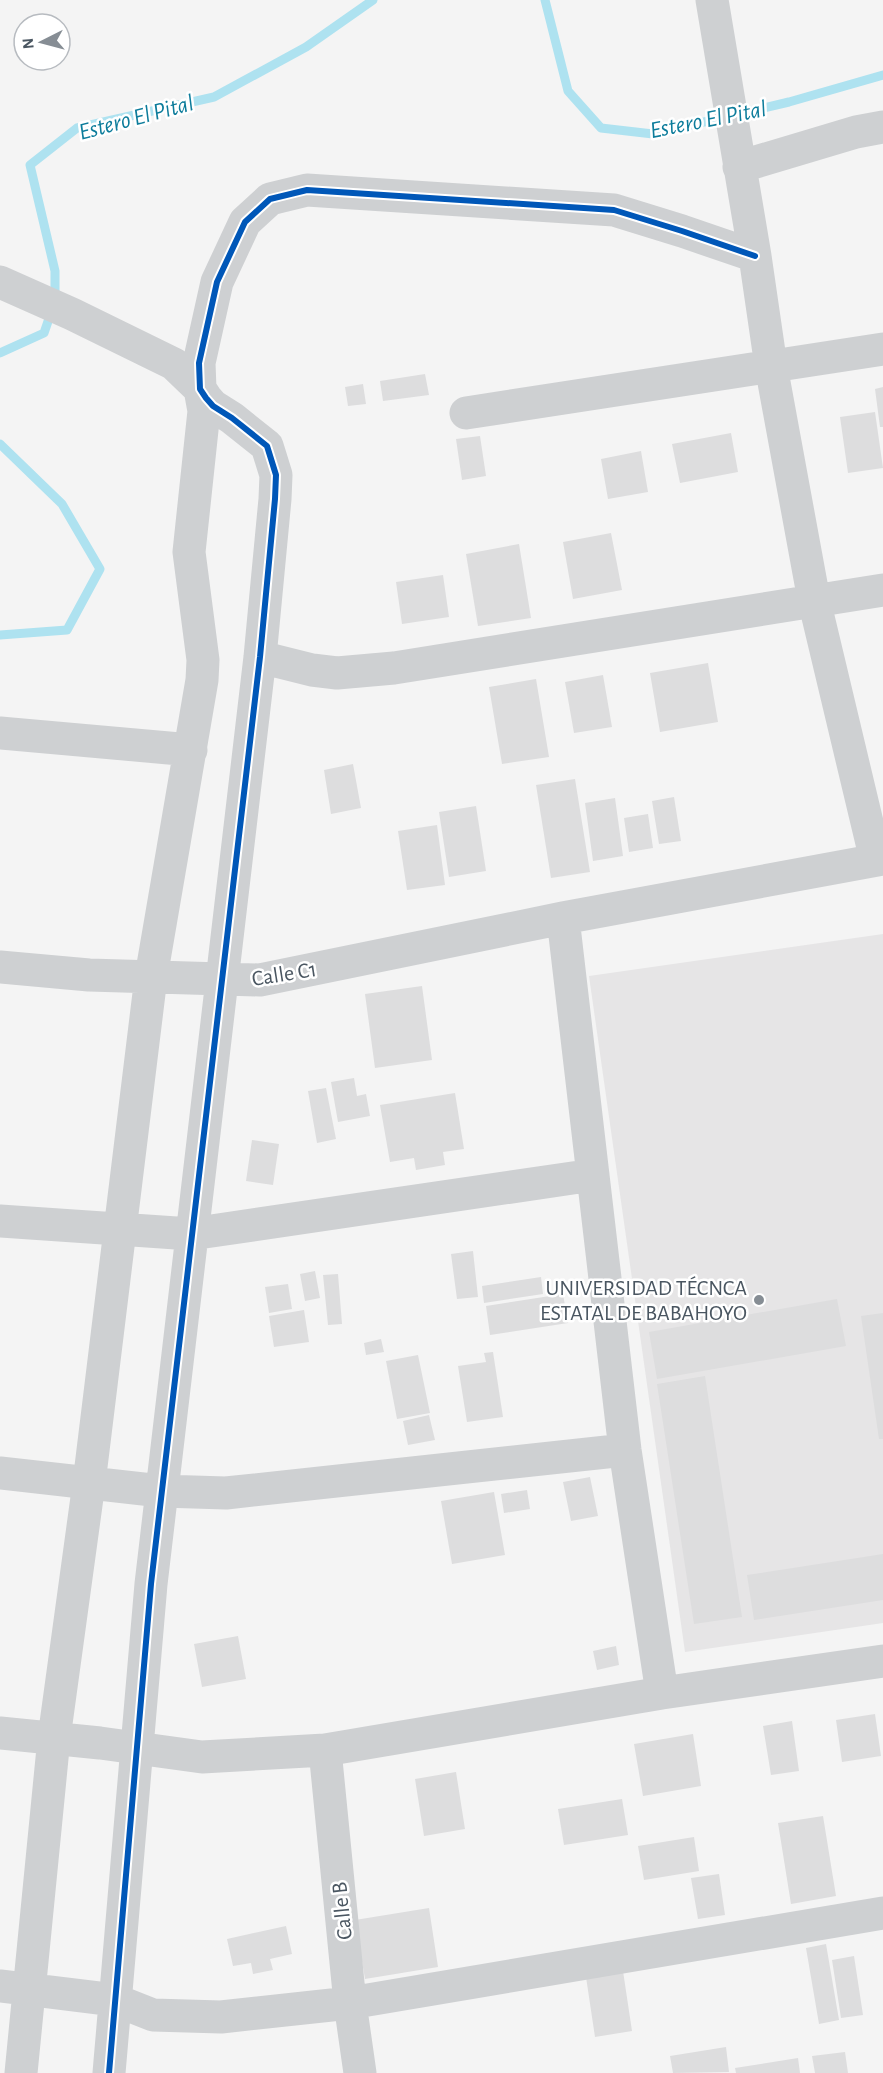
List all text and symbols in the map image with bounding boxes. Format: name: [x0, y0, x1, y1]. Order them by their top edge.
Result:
north arrow: [12, 12, 72, 72]
text: N: [20, 37, 37, 50]
water label: Estero El Pital: [76, 91, 197, 145]
water label: Estero El Pital: [648, 97, 769, 143]
street label: Calle C1: [250, 958, 318, 990]
place label: UNIVERSIDAD TÉCNCA ESTATAL DE BABAHOYO: [540, 1276, 747, 1324]
marker: UNIVERSIDAD TÉCNCA ESTATAL DE BABAHOYO: [752, 1293, 766, 1307]
street label: Calle B: [328, 1881, 356, 1941]

